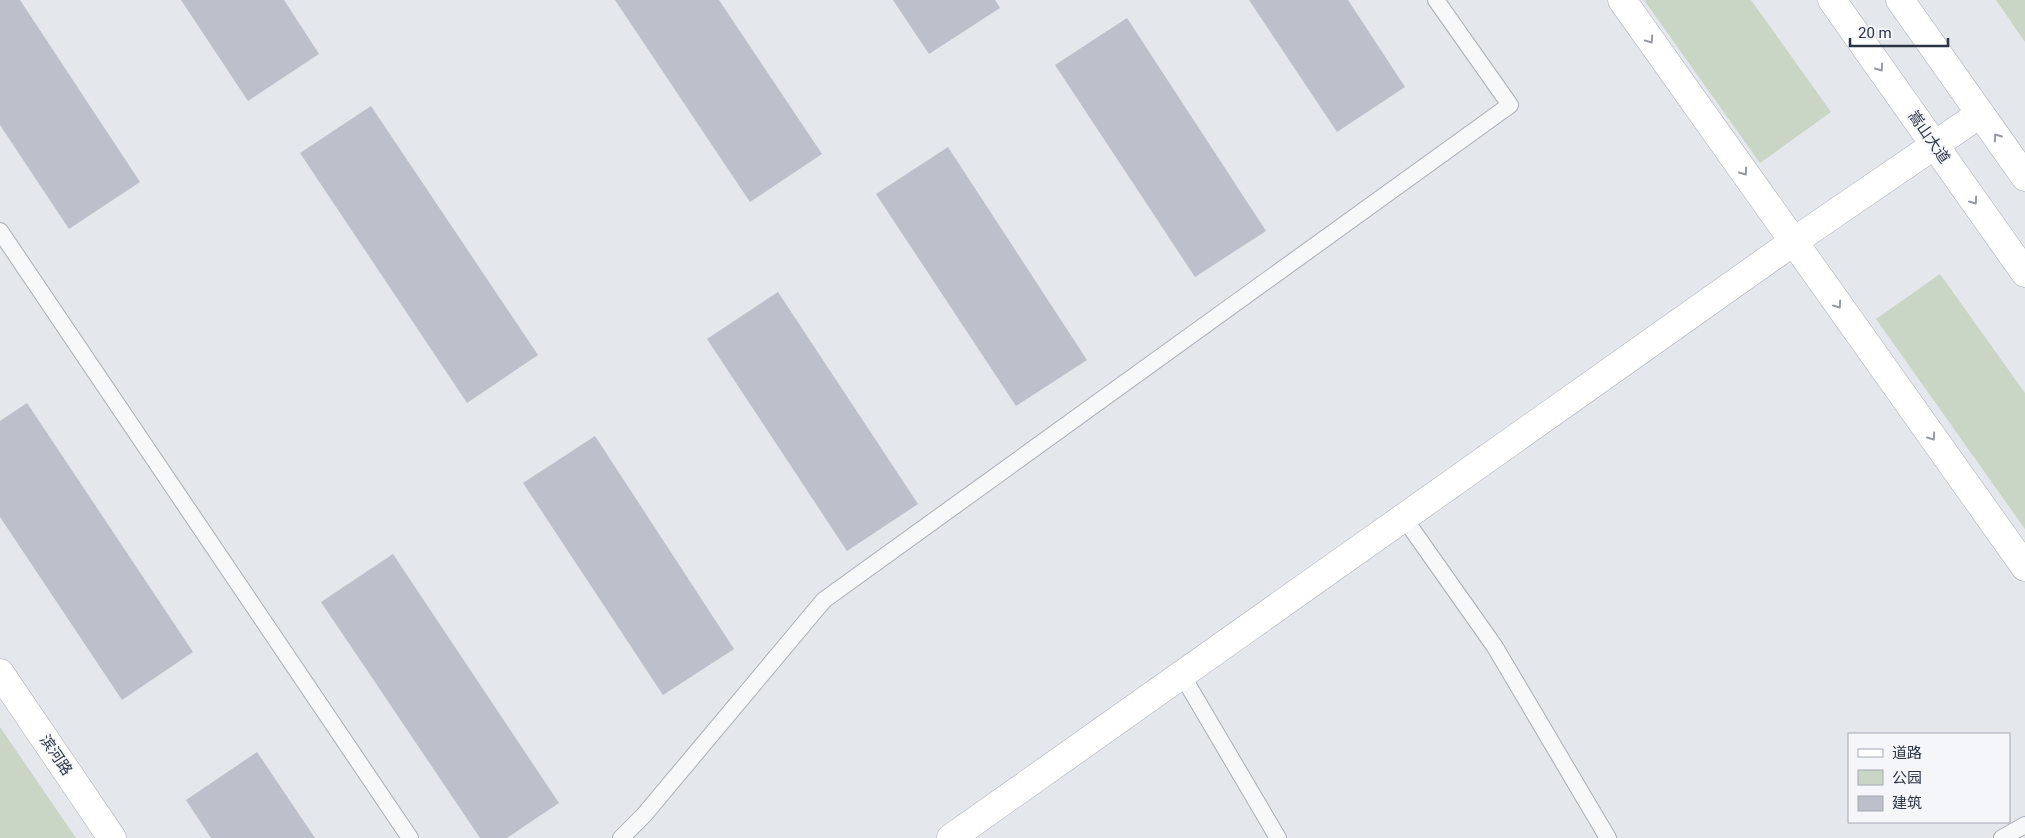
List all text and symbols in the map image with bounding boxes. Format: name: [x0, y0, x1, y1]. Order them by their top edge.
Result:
scale bar: [1850, 15, 1948, 47]
text: 20 m: [1858, 24, 1892, 42]
one-way arrow: [1644, 34, 1653, 44]
one-way arrow: [1874, 63, 1883, 72]
street label: 嵩山大道: [1904, 107, 1954, 167]
one-way arrow: [1994, 134, 2003, 143]
one-way arrow: [1738, 166, 1747, 176]
one-way arrow: [1968, 195, 1977, 205]
one-way arrow: [1832, 299, 1841, 309]
one-way arrow: [1926, 431, 1935, 441]
street label: 滨河路: [36, 731, 76, 779]
legend: [1848, 733, 2010, 823]
text: 道路: [1892, 744, 1922, 762]
text: 公园: [1892, 769, 1922, 787]
text: 建筑: [1892, 794, 1922, 812]

